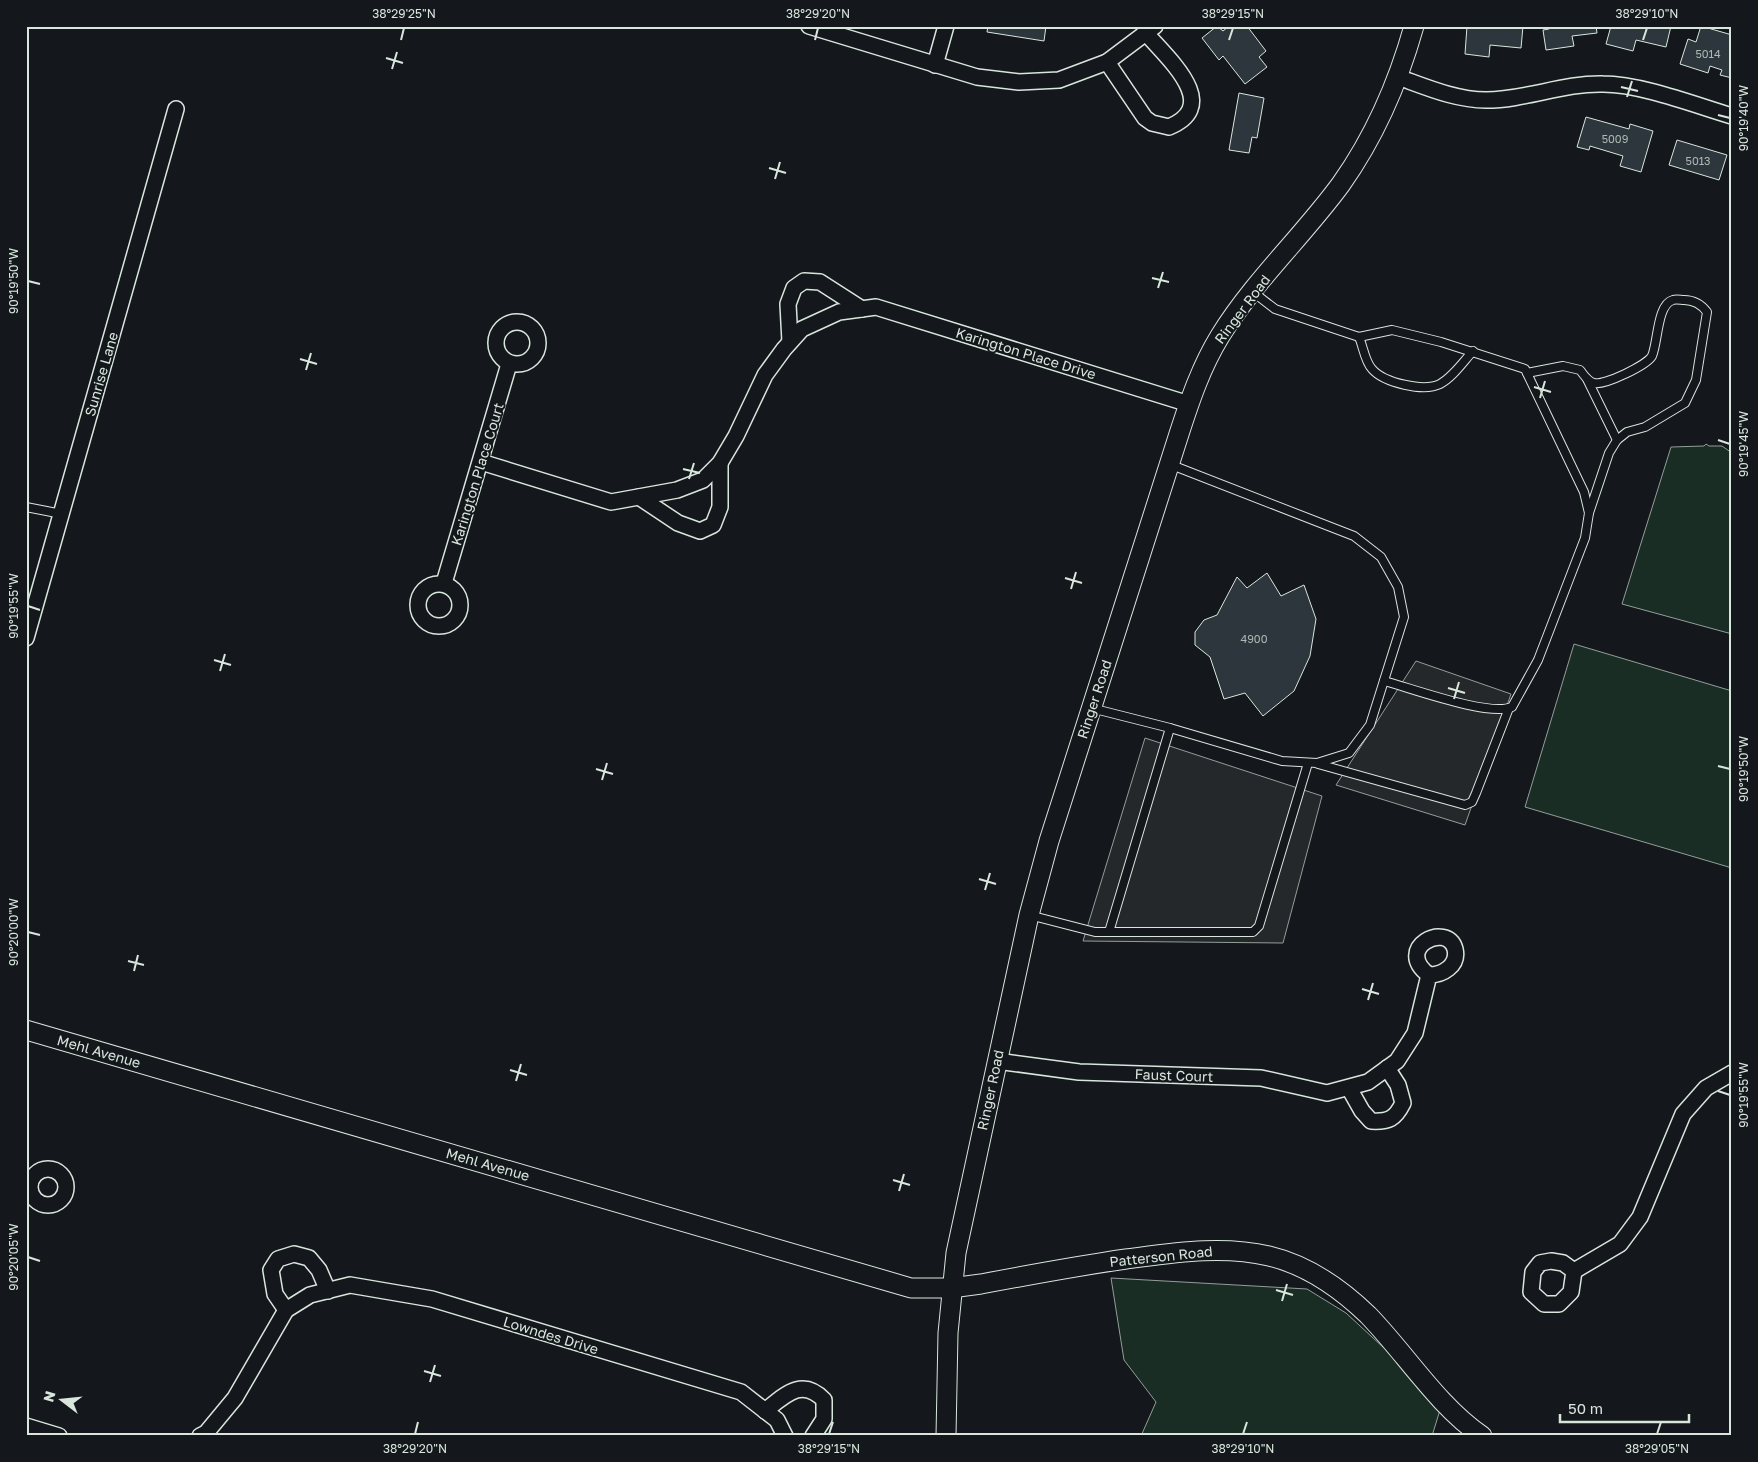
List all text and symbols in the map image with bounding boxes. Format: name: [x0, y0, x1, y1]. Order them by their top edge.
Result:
text: 38°29'25"N: [372, 6, 436, 21]
text: 38°29'20"N: [786, 6, 850, 21]
text: 38°29'15"N: [1202, 6, 1264, 21]
text: 38°29'10"N: [1616, 6, 1678, 21]
house number: 5014: [1695, 47, 1721, 60]
text: 90°19'40"W: [1736, 84, 1751, 151]
house number: 5009: [1602, 132, 1628, 145]
house number: 5013: [1686, 154, 1710, 167]
text: 90°19'50"W: [6, 248, 21, 314]
street label: Ringer Road: [1211, 271, 1273, 347]
street label: Karington Place Drive: [954, 324, 1098, 382]
street label: Sunrise Lane: [81, 330, 121, 418]
street label: Karington Place Court: [447, 401, 507, 547]
text: 90°19'45"W: [1736, 411, 1751, 477]
text: 90°19'55"W: [6, 573, 21, 639]
house number: 4900: [1240, 632, 1268, 645]
street label: Ringer Road: [1073, 657, 1115, 741]
text: 90°19'50"W: [1736, 736, 1751, 802]
text: 90°20'00"W: [6, 898, 21, 966]
street label: Mehl Avenue: [55, 1031, 143, 1071]
street label: Ringer Road: [973, 1048, 1007, 1132]
text: 90°19'55"W: [1736, 1062, 1751, 1128]
street label: Faust Court: [1134, 1065, 1214, 1085]
street label: Mehl Avenue: [444, 1144, 532, 1184]
text: 90°20'05"W: [6, 1223, 21, 1291]
street label: Patterson Road: [1109, 1242, 1213, 1270]
street label: Lowndes Drive: [501, 1312, 601, 1358]
north arrow: [38, 1374, 88, 1424]
text: N: [39, 1389, 59, 1404]
scale bar: [1560, 1392, 1689, 1424]
text: 50 m: [1568, 1399, 1603, 1417]
text: 38°29'20"N: [383, 1441, 447, 1456]
text: 38°29'15"N: [798, 1441, 860, 1456]
text: 38°29'10"N: [1212, 1441, 1274, 1456]
text: 38°29'05"N: [1625, 1441, 1689, 1456]

